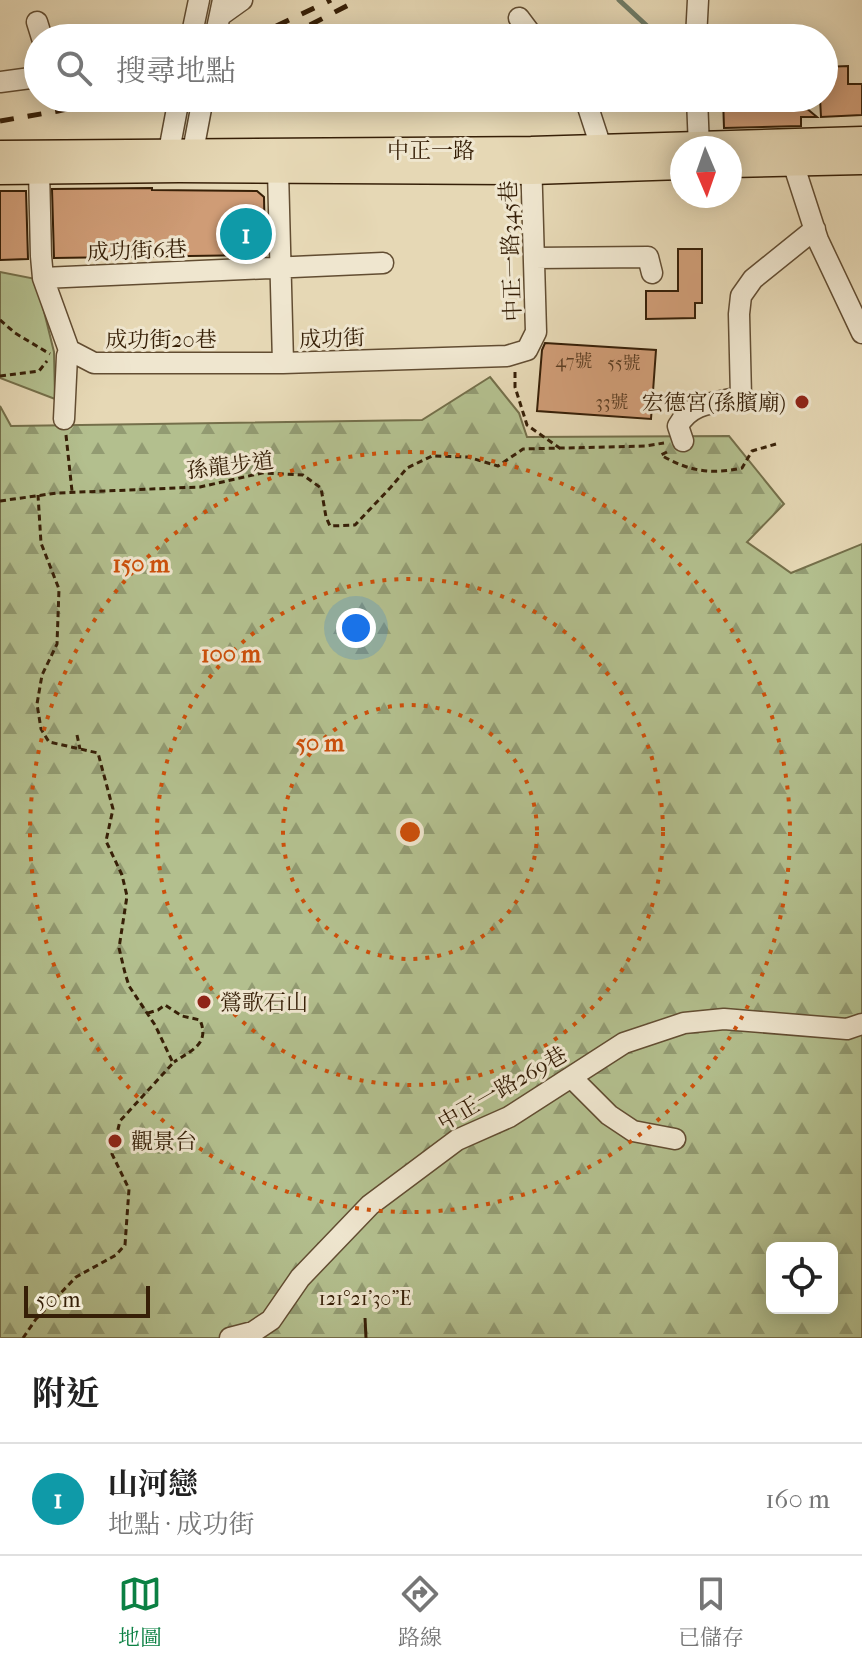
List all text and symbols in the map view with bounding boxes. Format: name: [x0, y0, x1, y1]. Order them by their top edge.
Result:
search box: [24, 24, 838, 112]
icon: search: [52, 46, 96, 90]
text: 搜尋地點: [116, 54, 236, 89]
north arrow: [670, 136, 742, 208]
street label: 中正一路: [387, 138, 475, 164]
street label: 中正一路345巷: [496, 180, 526, 322]
pin: 1: [220, 204, 272, 264]
street label: 成功街6巷: [87, 236, 187, 266]
street label: 成功街: [299, 325, 365, 353]
street label: 成功街20巷: [105, 327, 217, 353]
house number: 47號: [556, 351, 592, 372]
house number: 55號: [607, 353, 641, 374]
place label: 宏德宮(孫臏廟): [642, 390, 786, 416]
house number: 33號: [596, 392, 628, 413]
marker: 宏德宮(孫臏廟): [793, 393, 811, 411]
street label: 孫龍步道: [185, 448, 275, 484]
text: 150 m: [112, 550, 171, 578]
your location: [336, 608, 376, 648]
text: 100 m: [201, 640, 262, 668]
text: 50 m: [296, 729, 345, 757]
centre of rings: [396, 818, 424, 846]
place label: 鶯歌石山: [220, 990, 308, 1016]
marker: 鶯歌石山: [195, 993, 213, 1011]
street label: 中正一路269巷: [433, 1041, 572, 1136]
place label: 觀景台: [131, 1129, 197, 1155]
marker: 觀景台: [106, 1132, 124, 1150]
map controls: [766, 1242, 838, 1314]
button: locate: [766, 1242, 838, 1314]
scale bar: [24, 1282, 150, 1318]
text: 50 m: [36, 1287, 81, 1313]
text: 121°21'30"E: [319, 1287, 411, 1310]
text: 附近: [32, 1374, 100, 1414]
text: 山河戀: [108, 1467, 198, 1502]
text: 1: [53, 1484, 63, 1515]
text: 160 m: [765, 1484, 830, 1515]
text: 地點 · 成功街: [108, 1509, 254, 1540]
tab: 地圖: [118, 1572, 162, 1651]
tab: 路線: [398, 1572, 442, 1651]
tab: 已儲存: [678, 1572, 744, 1651]

